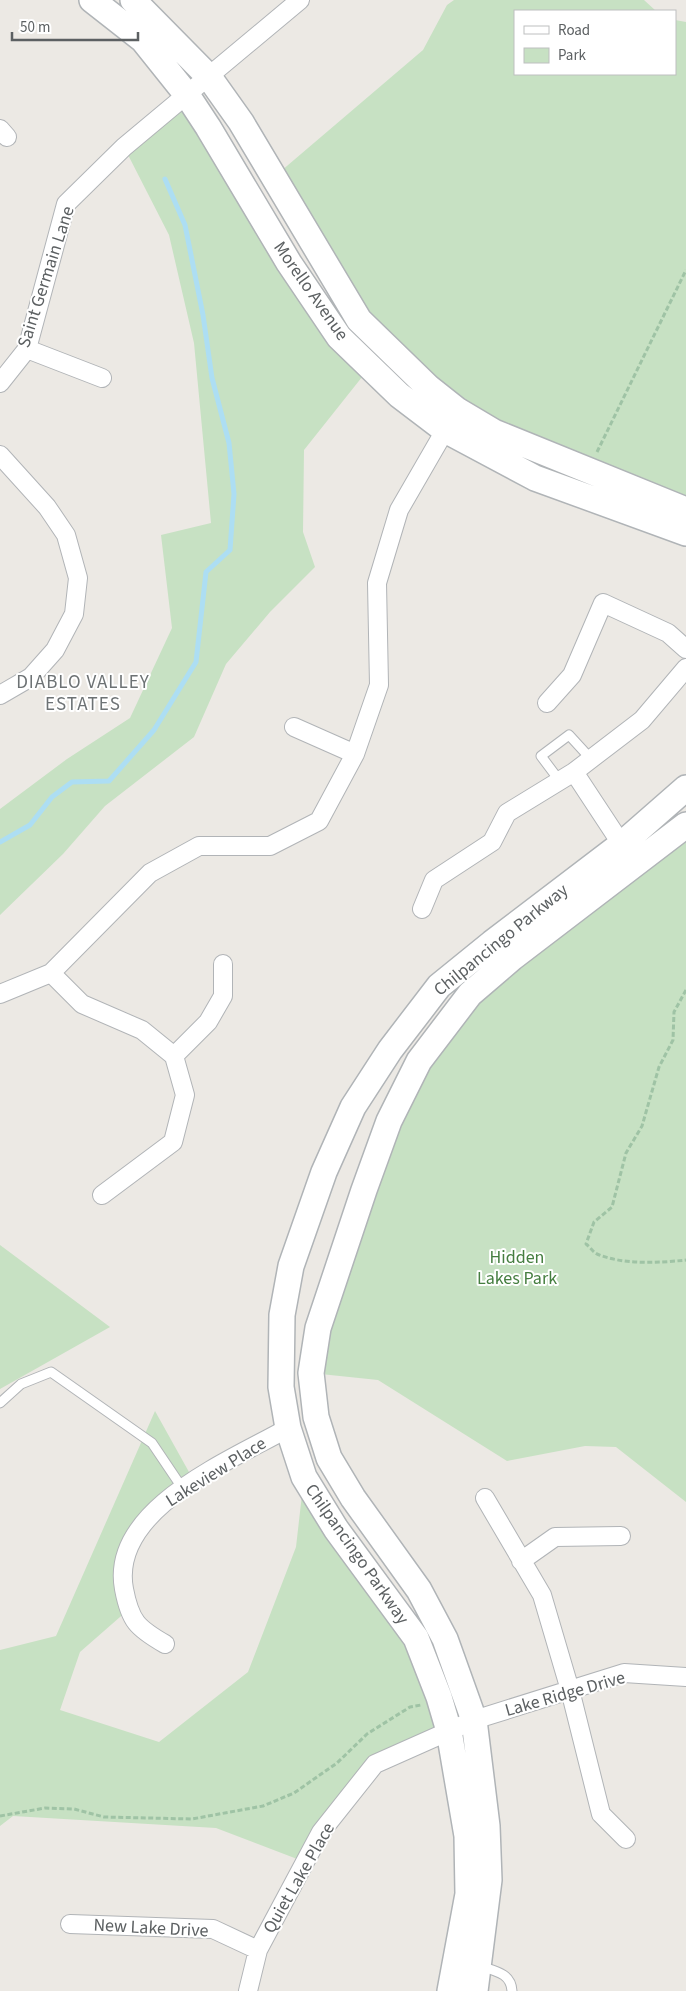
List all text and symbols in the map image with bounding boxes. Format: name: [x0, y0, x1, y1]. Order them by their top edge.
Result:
scale bar: [12, 10, 139, 42]
legend: [514, 10, 676, 75]
text: 50 m: [20, 17, 50, 38]
text: Road: [558, 20, 590, 41]
text: Park: [558, 45, 587, 66]
street label: Saint Germain Lane: [11, 203, 81, 351]
street label: Morello Avenue: [268, 236, 355, 346]
district label: DIABLO VALLEY ESTATES: [16, 669, 150, 718]
street label: Chilpancingo Parkway: [429, 878, 574, 1002]
park label: Hidden Lakes Park: [477, 1245, 557, 1291]
street label: Lakeview Place: [161, 1431, 271, 1513]
street label: Chilpancingo Parkway: [299, 1479, 415, 1630]
street label: Lake Ridge Drive: [502, 1665, 628, 1723]
street label: Quiet Lake Place: [257, 1818, 341, 1938]
street label: New Lake Drive: [93, 1913, 209, 1943]

